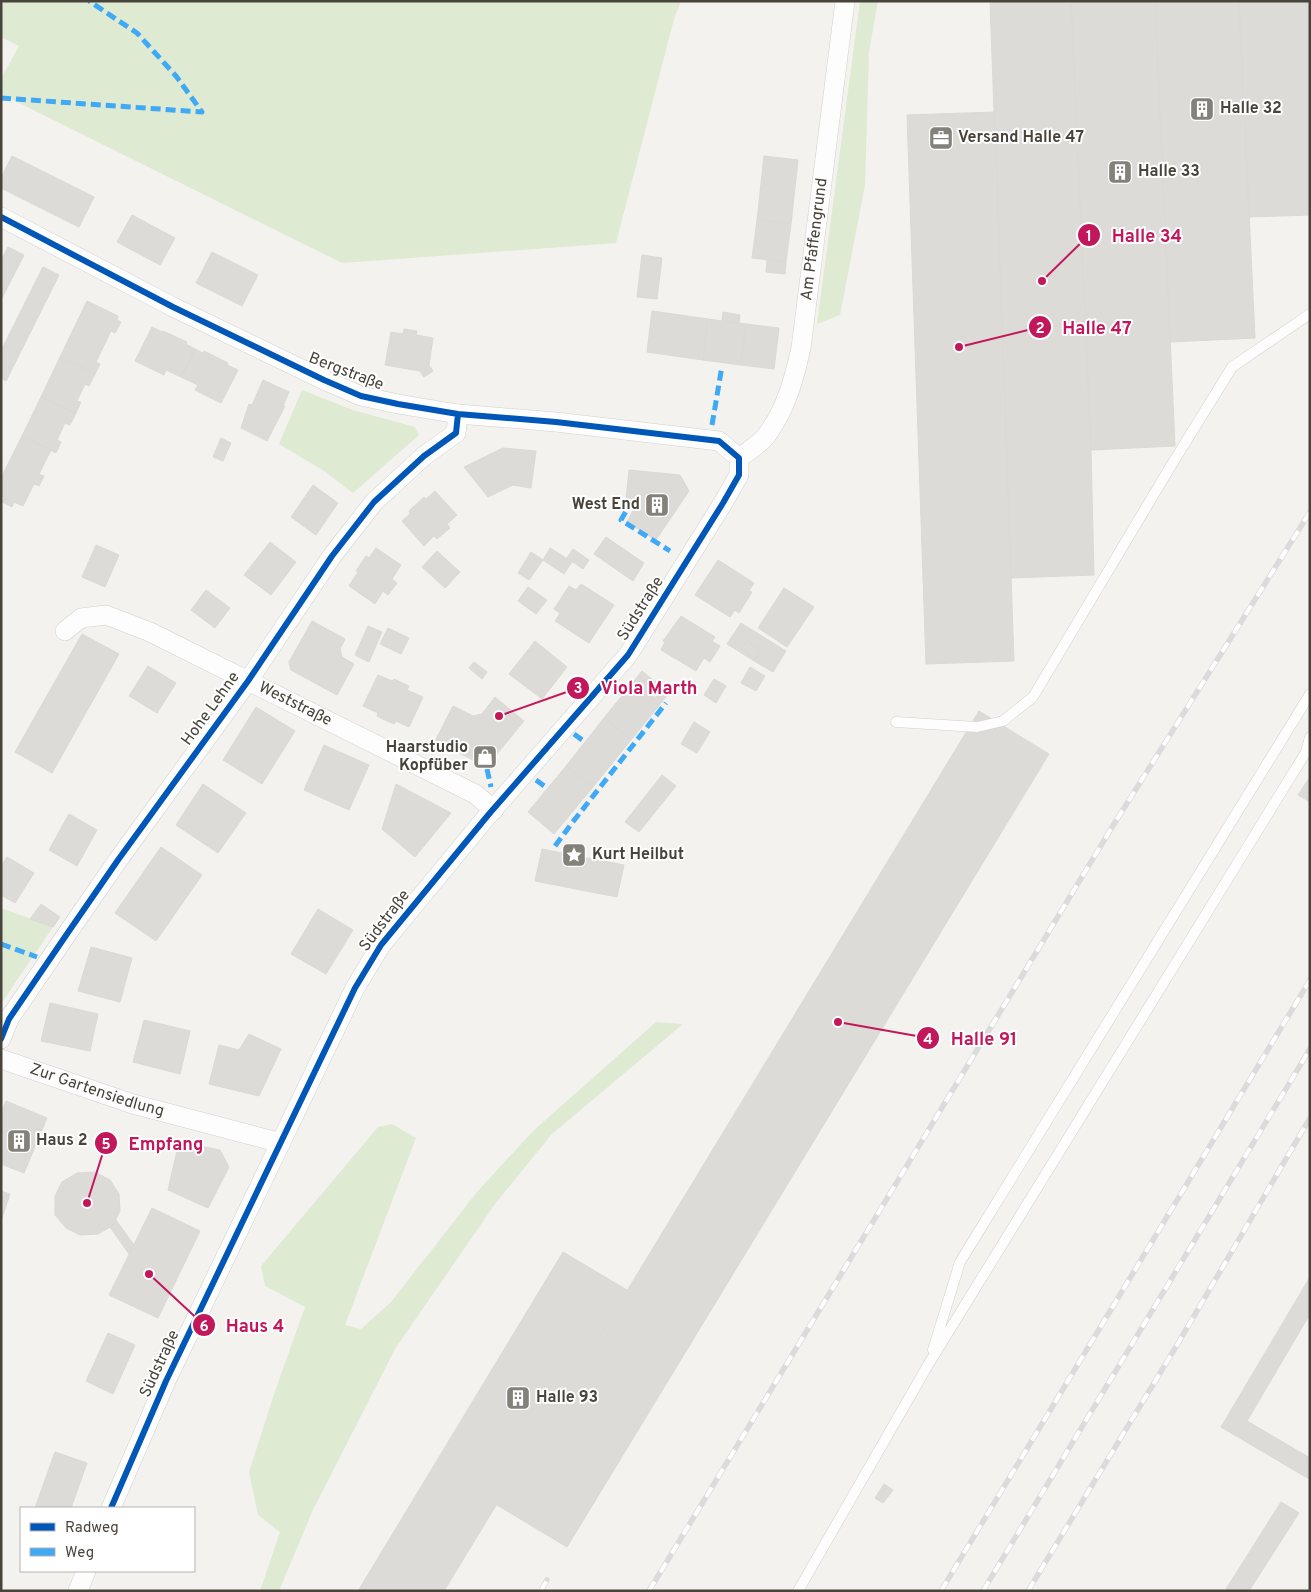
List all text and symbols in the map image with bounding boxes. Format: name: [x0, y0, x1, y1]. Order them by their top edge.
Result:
building icon: Halle 32: [1189, 96, 1215, 122]
place label: Halle 32: [1220, 99, 1282, 119]
office icon: Versand Halle 47: [928, 125, 954, 151]
place label: Versand Halle 47: [958, 128, 1084, 148]
building icon: Halle 33: [1107, 159, 1133, 185]
place label: Halle 33: [1138, 162, 1200, 182]
street label: Am Pfaffengrund: [797, 177, 832, 302]
callout: Halle 34: [1076, 219, 1192, 252]
text: Halle 34: [1112, 226, 1182, 249]
text: 1: [1086, 228, 1092, 247]
callout: Halle 47: [1028, 311, 1142, 344]
text: Halle 47: [1062, 318, 1132, 341]
text: 2: [1035, 320, 1045, 339]
street label: Bergstraße: [306, 349, 386, 395]
building icon: West End: [644, 492, 670, 518]
place label: West End: [572, 495, 640, 515]
street label: Südstraße: [613, 573, 669, 645]
street label: Hohe Lehne: [178, 668, 244, 750]
callout: Viola Marth: [566, 672, 708, 705]
street label: Weststraße: [255, 678, 335, 731]
text: Viola Marth: [600, 678, 698, 701]
text: 3: [574, 680, 583, 699]
place label: Haarstudio Kopfüber: [386, 738, 468, 776]
shop icon: Haarstudio Kopfüber: [472, 744, 498, 770]
place icon: Kurt Heilbut: [561, 842, 587, 868]
place label: Kurt Heilbut: [592, 845, 684, 865]
street label: Südstraße: [355, 886, 415, 956]
callout: Halle 91: [916, 1022, 1027, 1055]
text: Halle 91: [951, 1029, 1017, 1052]
text: 4: [923, 1031, 933, 1050]
street label: Zur Gartensiedlung: [27, 1059, 166, 1122]
callout: Empfang: [93, 1127, 213, 1160]
building icon: Haus 2: [6, 1128, 32, 1154]
place label: Haus 2: [36, 1131, 88, 1151]
text: Empfang: [129, 1134, 203, 1157]
text: 5: [101, 1136, 111, 1155]
callout: Haus 4: [191, 1309, 295, 1342]
text: Haus 4: [226, 1316, 284, 1339]
text: 6: [199, 1318, 209, 1337]
street label: Südstraße: [136, 1327, 184, 1401]
building icon: Halle 93: [505, 1385, 531, 1411]
place label: Halle 93: [536, 1388, 598, 1408]
legend: [20, 1507, 195, 1572]
text: Radweg: [65, 1519, 119, 1538]
text: Weg: [65, 1544, 94, 1563]

